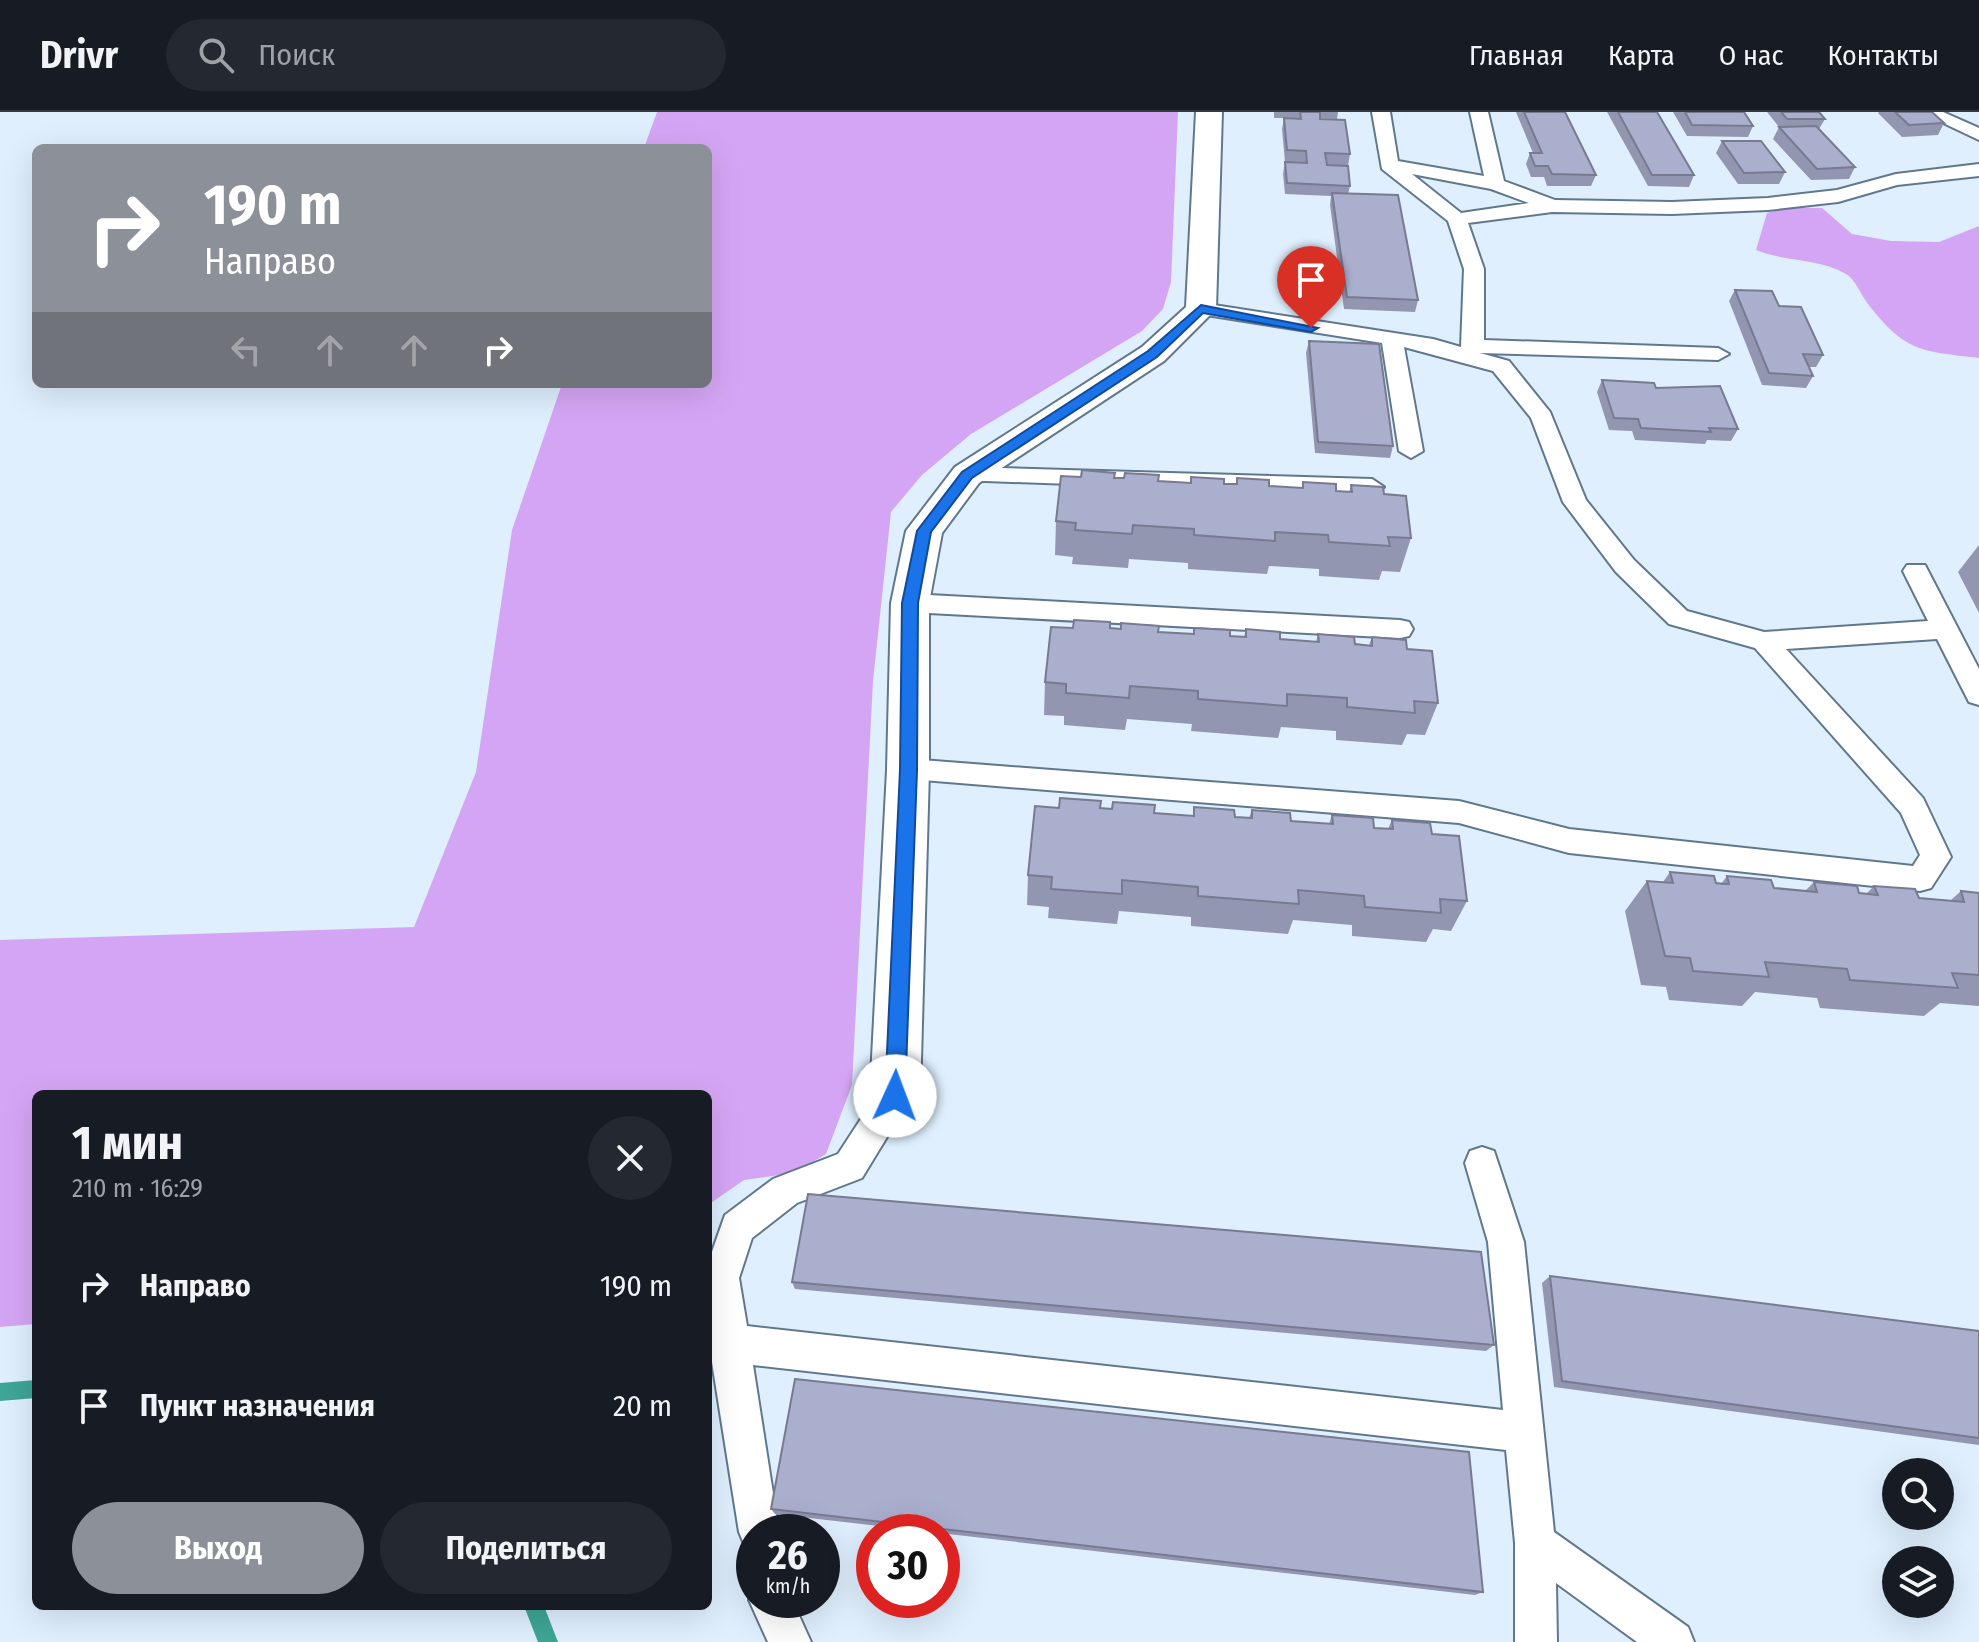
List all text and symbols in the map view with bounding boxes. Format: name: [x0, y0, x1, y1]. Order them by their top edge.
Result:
search box: [166, 19, 726, 91]
text: Drivr: [40, 32, 118, 78]
icon: search: [194, 33, 238, 77]
text: Поиск: [258, 37, 335, 73]
text: Главная: [1469, 39, 1564, 72]
text: Карта: [1608, 39, 1675, 72]
text: О нас: [1719, 39, 1784, 72]
text: Контакты: [1828, 39, 1939, 72]
text: 190 m: [204, 172, 342, 239]
icon: right: [72, 176, 176, 280]
text: Направо: [204, 240, 336, 284]
pin: [1277, 246, 1345, 328]
icon: arrive: [1289, 258, 1333, 302]
icon: left: [224, 328, 268, 372]
icon: ahead: [308, 328, 352, 372]
icon: ahead: [392, 328, 436, 372]
icon: right: [476, 328, 520, 372]
position arrow: [853, 1054, 937, 1138]
text: 1 мин: [72, 1114, 183, 1172]
button: close: [588, 1116, 672, 1200]
text: 210 m · 16:29: [72, 1173, 203, 1204]
icon: right: [72, 1264, 116, 1308]
text: Направо: [140, 1268, 251, 1304]
text: 190 m: [600, 1268, 672, 1304]
icon: arrive: [72, 1384, 116, 1428]
text: Пункт назначения: [140, 1388, 375, 1424]
text: 20 m: [613, 1388, 672, 1424]
map controls: [1882, 1458, 1954, 1618]
button: search: [1882, 1458, 1954, 1530]
button: Выход: [72, 1502, 364, 1594]
button: Поделиться: [380, 1502, 672, 1594]
speed limit sign: 30: [856, 1514, 960, 1618]
text: 26: [768, 1532, 808, 1580]
button: layers: [1882, 1546, 1954, 1618]
text: km/h: [766, 1574, 810, 1598]

